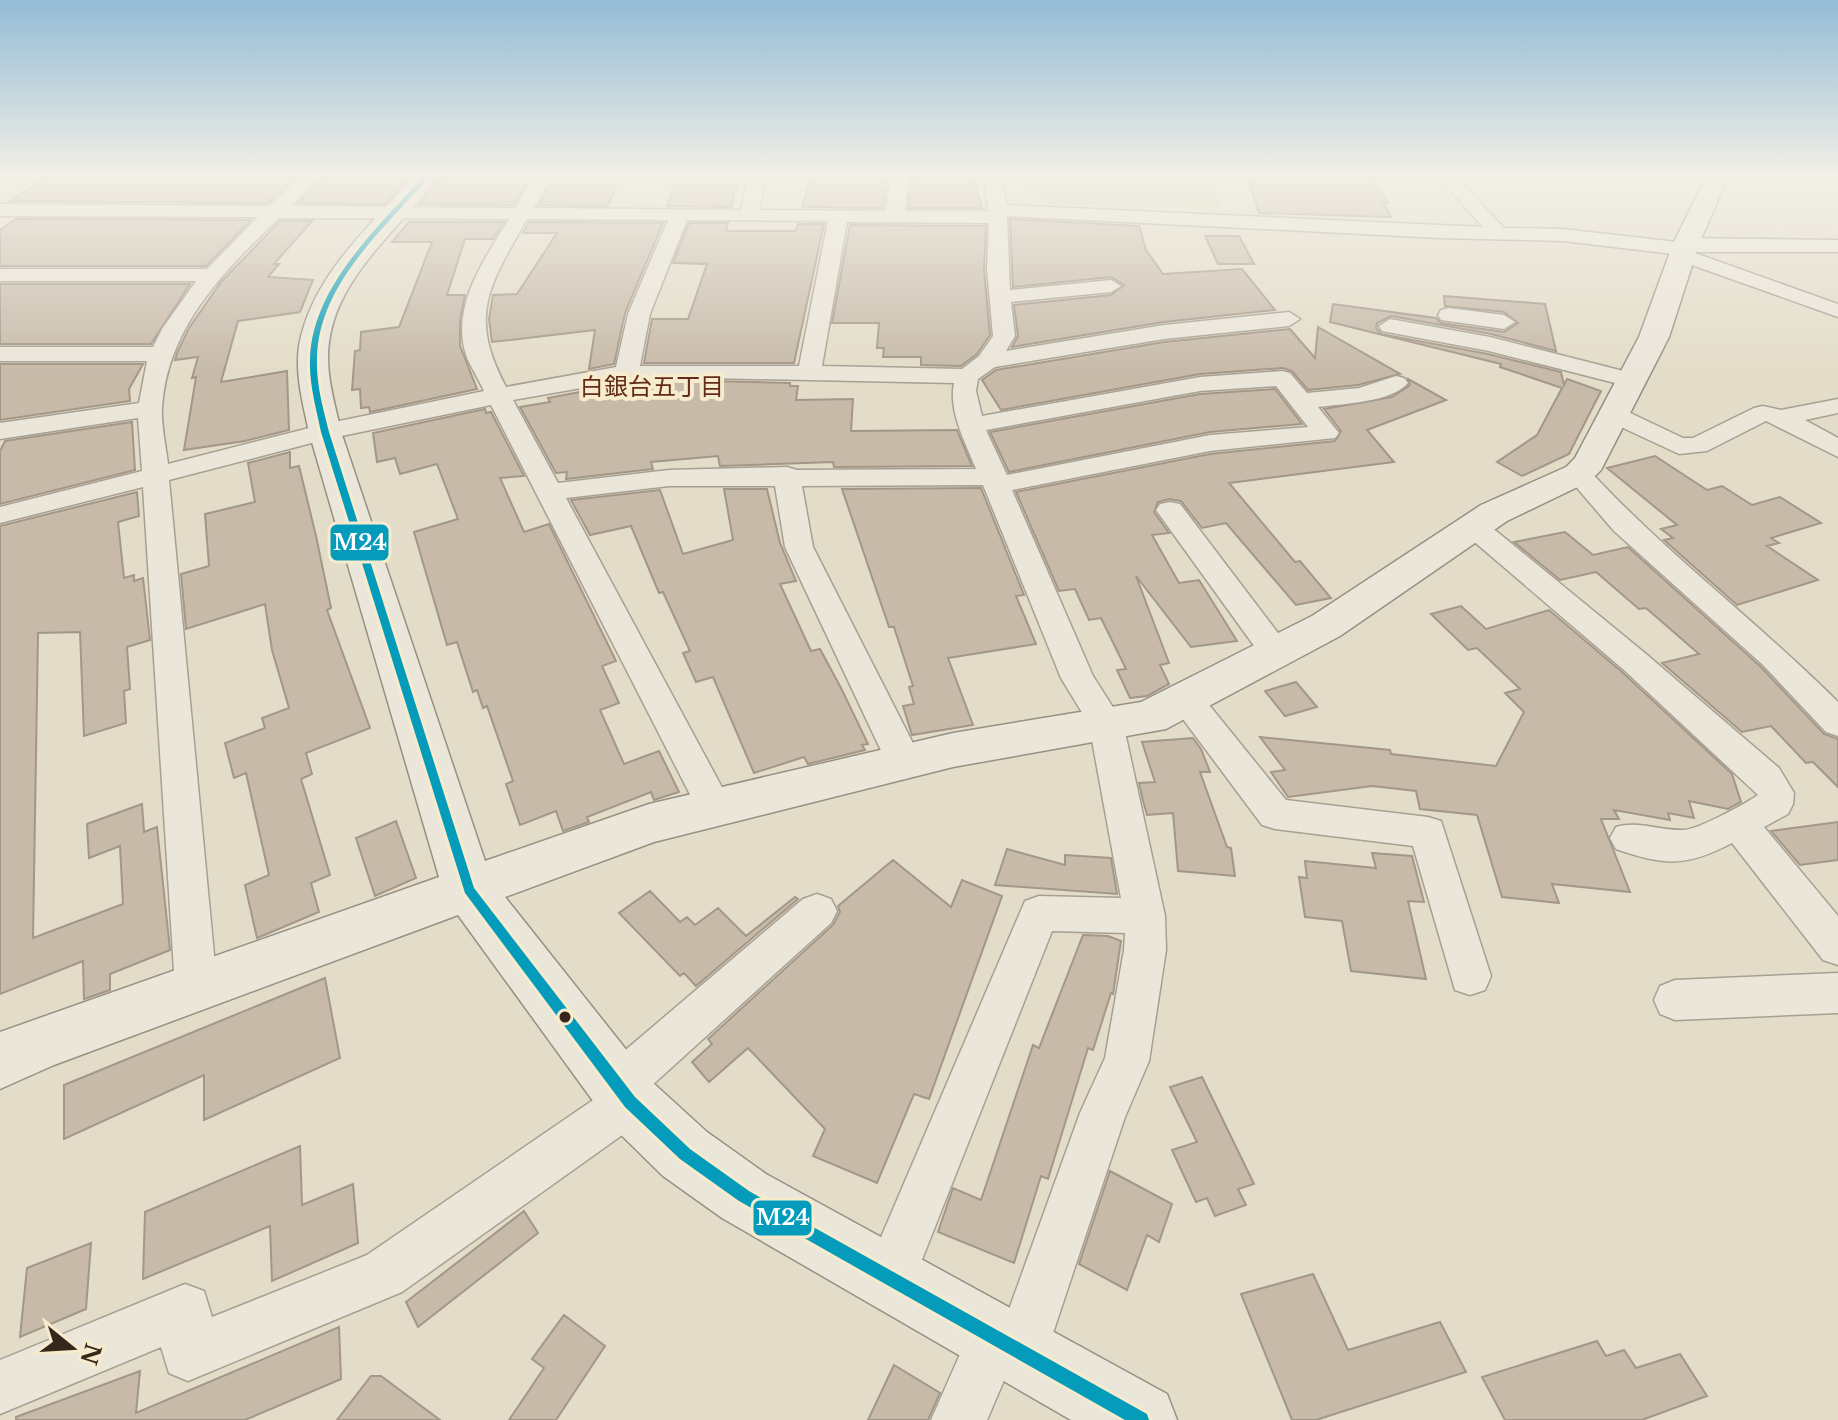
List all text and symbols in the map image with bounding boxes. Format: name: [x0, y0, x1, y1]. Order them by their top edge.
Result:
district label: 白銀台五丁目: [580, 372, 724, 401]
line badge: M24: [329, 523, 390, 562]
text: M24: [333, 529, 387, 556]
unlabelled marker: [557, 1009, 573, 1025]
line badge: M24: [752, 1199, 813, 1237]
text: M24: [756, 1204, 810, 1231]
north arrow: [32, 1308, 112, 1388]
text: N: [74, 1340, 107, 1368]

